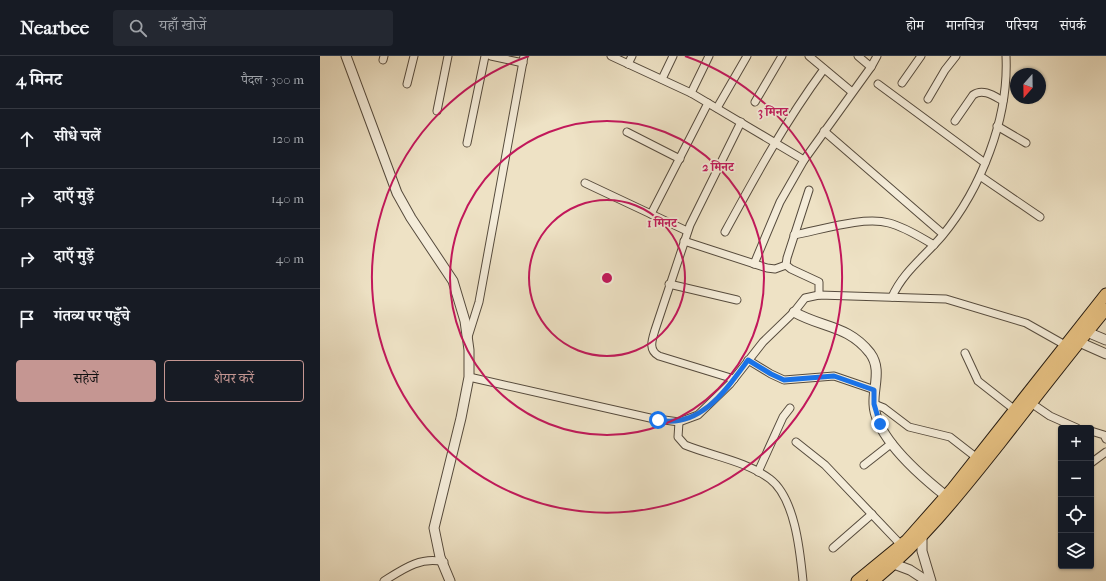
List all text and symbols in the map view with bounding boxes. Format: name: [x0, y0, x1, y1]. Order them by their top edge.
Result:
search box: [113, 10, 393, 46]
text: यहाँ खोजें: [159, 16, 206, 34]
text: Nearbee: [20, 17, 89, 39]
icon: search: [127, 17, 149, 39]
text: होम: [906, 17, 924, 34]
text: मानचित्र: [946, 17, 984, 34]
text: परिचय: [1006, 17, 1038, 34]
text: संपर्क: [1060, 17, 1086, 34]
north arrow: [1010, 68, 1046, 104]
text: 4 मिनट: [16, 69, 62, 89]
text: पैदल · 300 m: [241, 72, 304, 87]
text: 3 मिनट: [758, 105, 789, 120]
text: सीधे चलें: [54, 127, 101, 145]
icon: ahead: [16, 128, 38, 150]
text: 120 m: [272, 131, 304, 146]
text: 2 मिनट: [702, 160, 735, 174]
text: दाएँ मुड़ें: [54, 187, 94, 205]
icon: right: [16, 188, 38, 210]
text: 140 m: [271, 191, 304, 206]
text: 1 मिनट: [647, 216, 678, 230]
text: दाएँ मुड़ें: [54, 247, 94, 265]
icon: right: [16, 248, 38, 270]
text: 40 m: [276, 251, 304, 266]
centre of rings: [600, 271, 614, 285]
text: गंतव्य पर पहुँचे: [54, 307, 130, 325]
icon: arrive: [16, 308, 38, 330]
button: सहेजें: [16, 360, 156, 402]
button: शेयर करें: [164, 360, 304, 402]
route start: [649, 411, 667, 429]
route end: [871, 415, 889, 433]
map controls: [1058, 425, 1094, 569]
button: +: [1058, 425, 1094, 461]
button: −: [1058, 461, 1094, 497]
button: locate: [1058, 497, 1094, 533]
button: layers: [1058, 533, 1094, 569]

